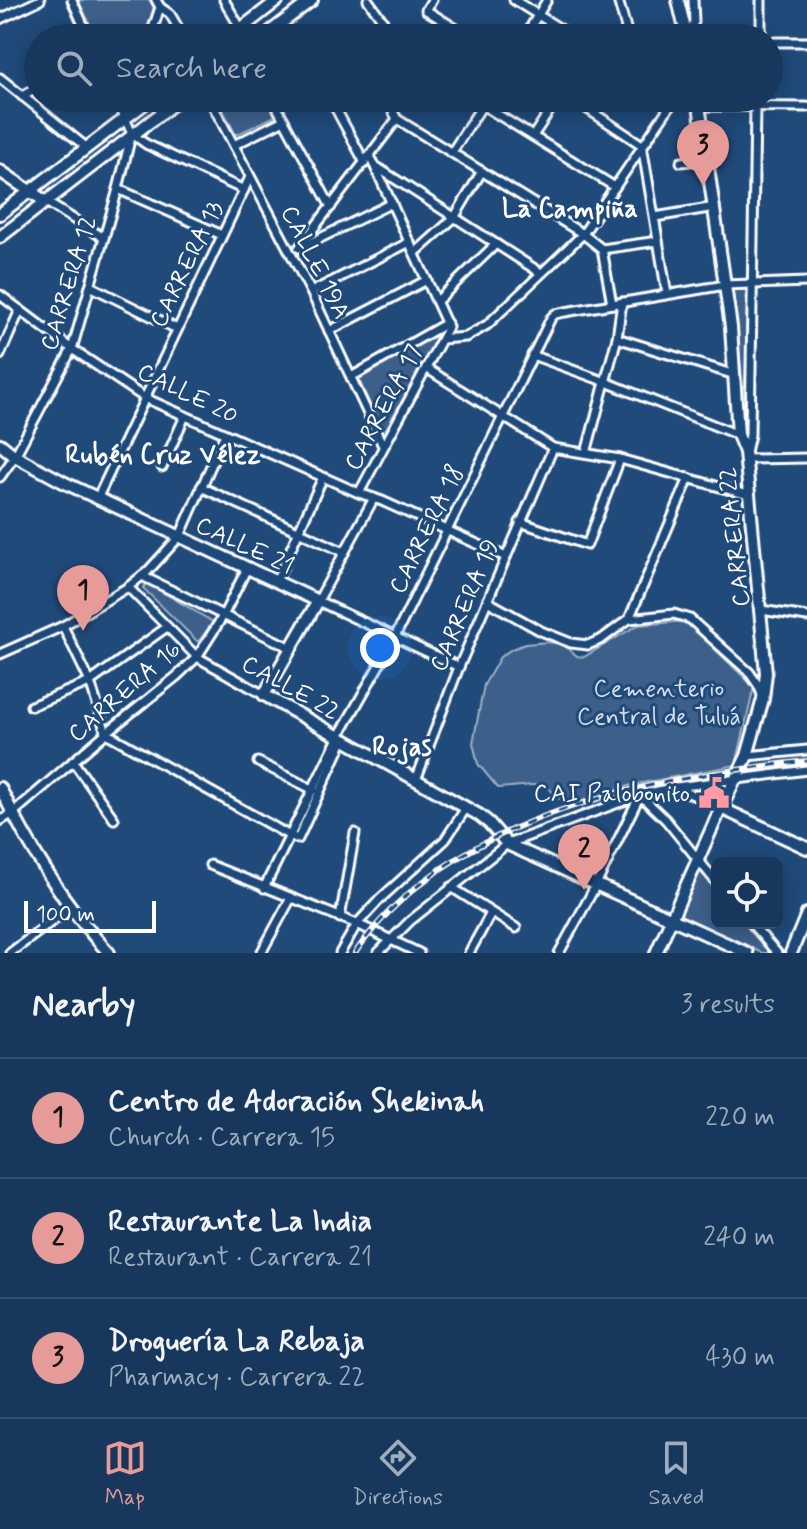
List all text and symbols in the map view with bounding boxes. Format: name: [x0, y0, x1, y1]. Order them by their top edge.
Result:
search box: [24, 24, 783, 112]
icon: search: [52, 46, 96, 90]
text: Search here: [116, 49, 267, 88]
pin: 3: [677, 120, 729, 186]
district label: La Campiña: [502, 193, 638, 227]
street label: CARRERA 13: [143, 196, 231, 333]
street label: CALLE 19A: [273, 200, 357, 325]
street label: CARRERA 12: [34, 212, 105, 355]
street label: CARRERA 17: [338, 339, 431, 476]
street label: CALLE 20: [132, 357, 243, 432]
district label: Rubén Cruz Vélez: [65, 439, 261, 473]
street label: CARRERA 18: [383, 460, 472, 599]
street label: CARRERA 22: [713, 465, 758, 608]
street label: CALLE 21: [190, 510, 299, 583]
street label: CARRERA 19: [424, 535, 507, 676]
pin: 1: [57, 565, 109, 631]
your location: [360, 628, 400, 668]
street label: CARRERA 16: [62, 635, 188, 750]
street label: CALLE 22: [236, 649, 345, 728]
park label: Cementerio Central de Tuluá: [577, 674, 741, 733]
district label: Rojas: [372, 731, 432, 765]
public building icon: CAI Palobonito: [697, 776, 731, 810]
place label: CAI Palobonito: [534, 779, 690, 810]
pin: 2: [558, 824, 610, 890]
map controls: [711, 857, 783, 929]
button: locate: [711, 857, 783, 929]
scale bar: [24, 897, 156, 933]
text: 100 m: [36, 901, 95, 929]
text: Nearby: [32, 983, 136, 1028]
text: 3 results: [681, 988, 775, 1022]
text: Centro de Adoración Shekinah: [108, 1082, 484, 1121]
text: 1: [52, 1101, 64, 1135]
text: 220 m: [705, 1101, 775, 1135]
text: Church · Carrera 15: [108, 1121, 335, 1155]
text: Restaurante La India: [108, 1202, 372, 1241]
text: 2: [52, 1221, 64, 1255]
text: 240 m: [703, 1221, 775, 1255]
text: Restaurant · Carrera 21: [108, 1241, 372, 1275]
text: Droguería La Rebaja: [108, 1322, 365, 1361]
text: 3: [52, 1341, 64, 1375]
text: 430 m: [706, 1341, 775, 1375]
text: Pharmacy · Carrera 22: [108, 1361, 365, 1395]
tab: Map: [103, 1436, 147, 1512]
tab: Directions: [352, 1436, 443, 1512]
tab: Saved: [649, 1436, 704, 1512]

